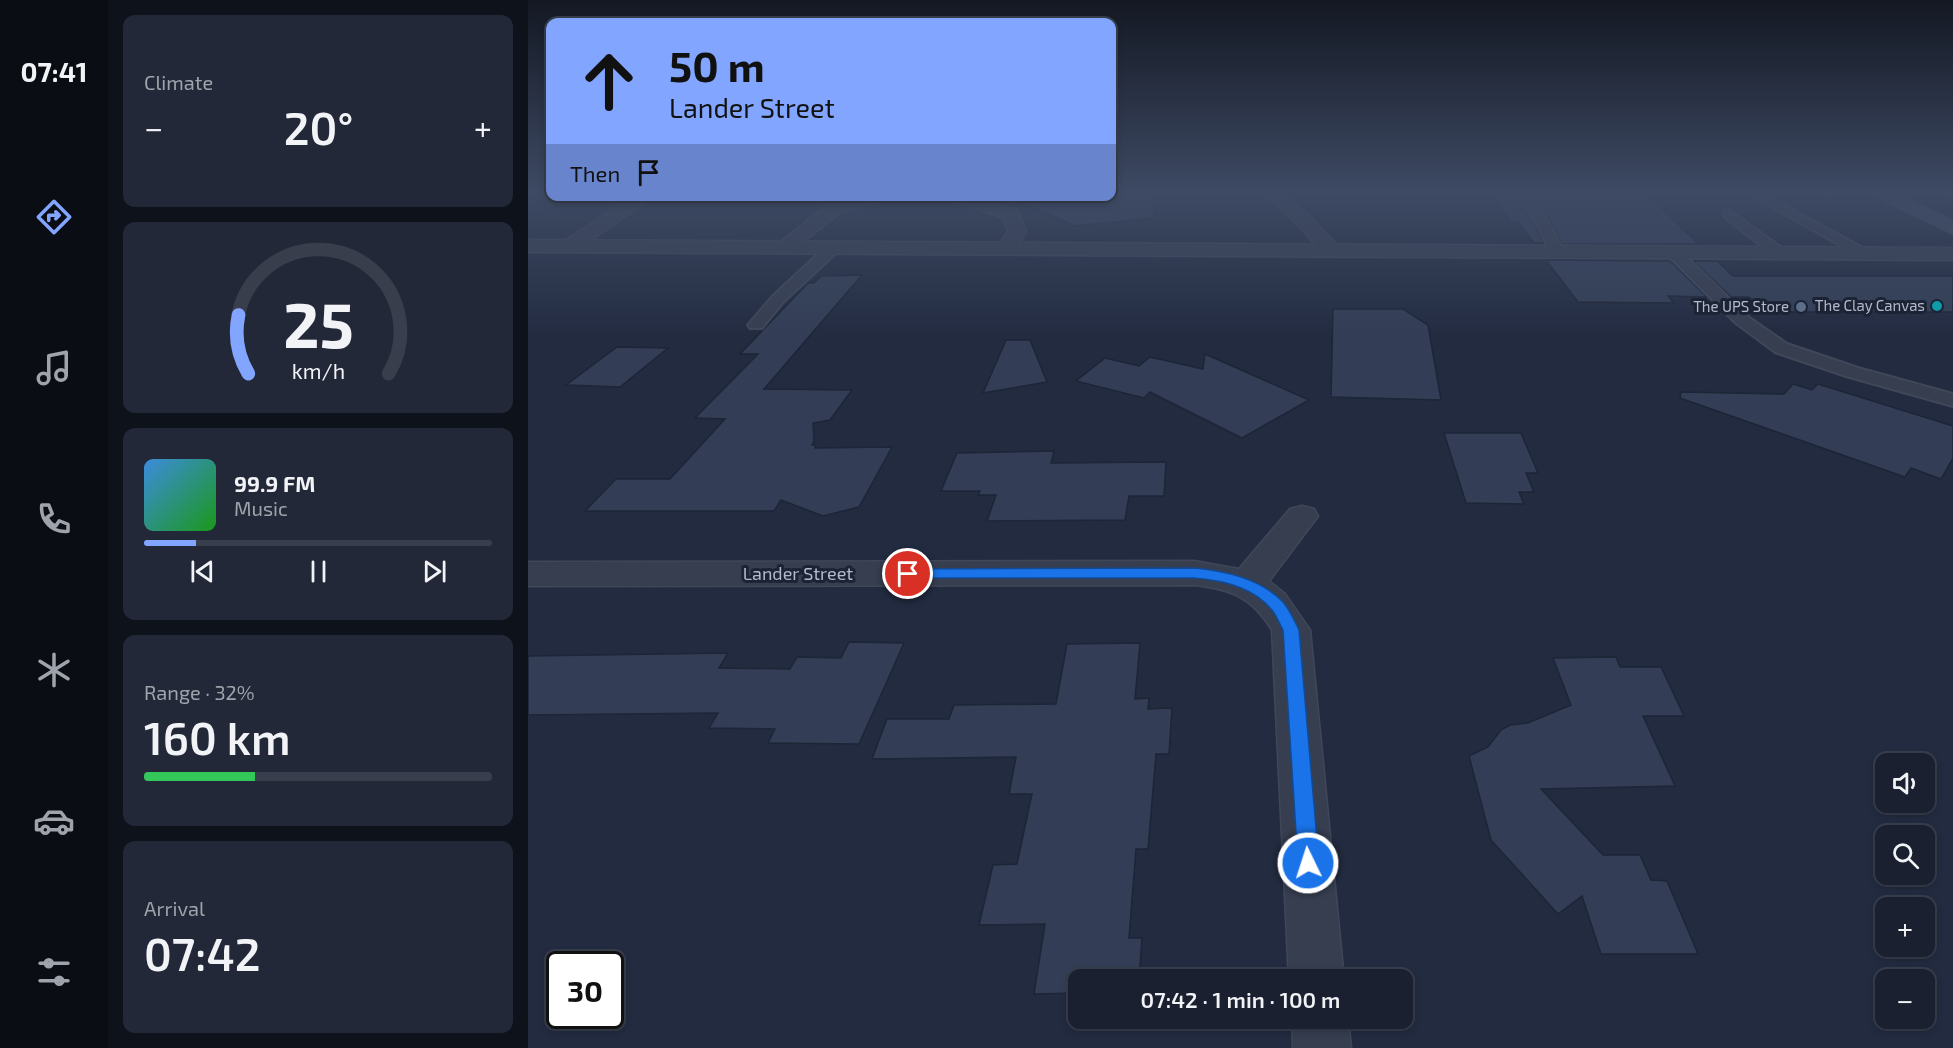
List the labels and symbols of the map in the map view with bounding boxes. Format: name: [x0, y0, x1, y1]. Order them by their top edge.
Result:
place label: The Clay Canvas: [1815, 296, 1925, 314]
place label: The UPS Store: [1693, 297, 1789, 315]
marker: The Clay Canvas: [1930, 299, 1944, 313]
marker: The UPS Store: [1794, 300, 1808, 314]
pin: [882, 548, 933, 599]
street label: Lander Street: [743, 562, 853, 584]
position arrow: [1276, 831, 1340, 895]
speed limit sign: 30: [546, 951, 624, 1029]

